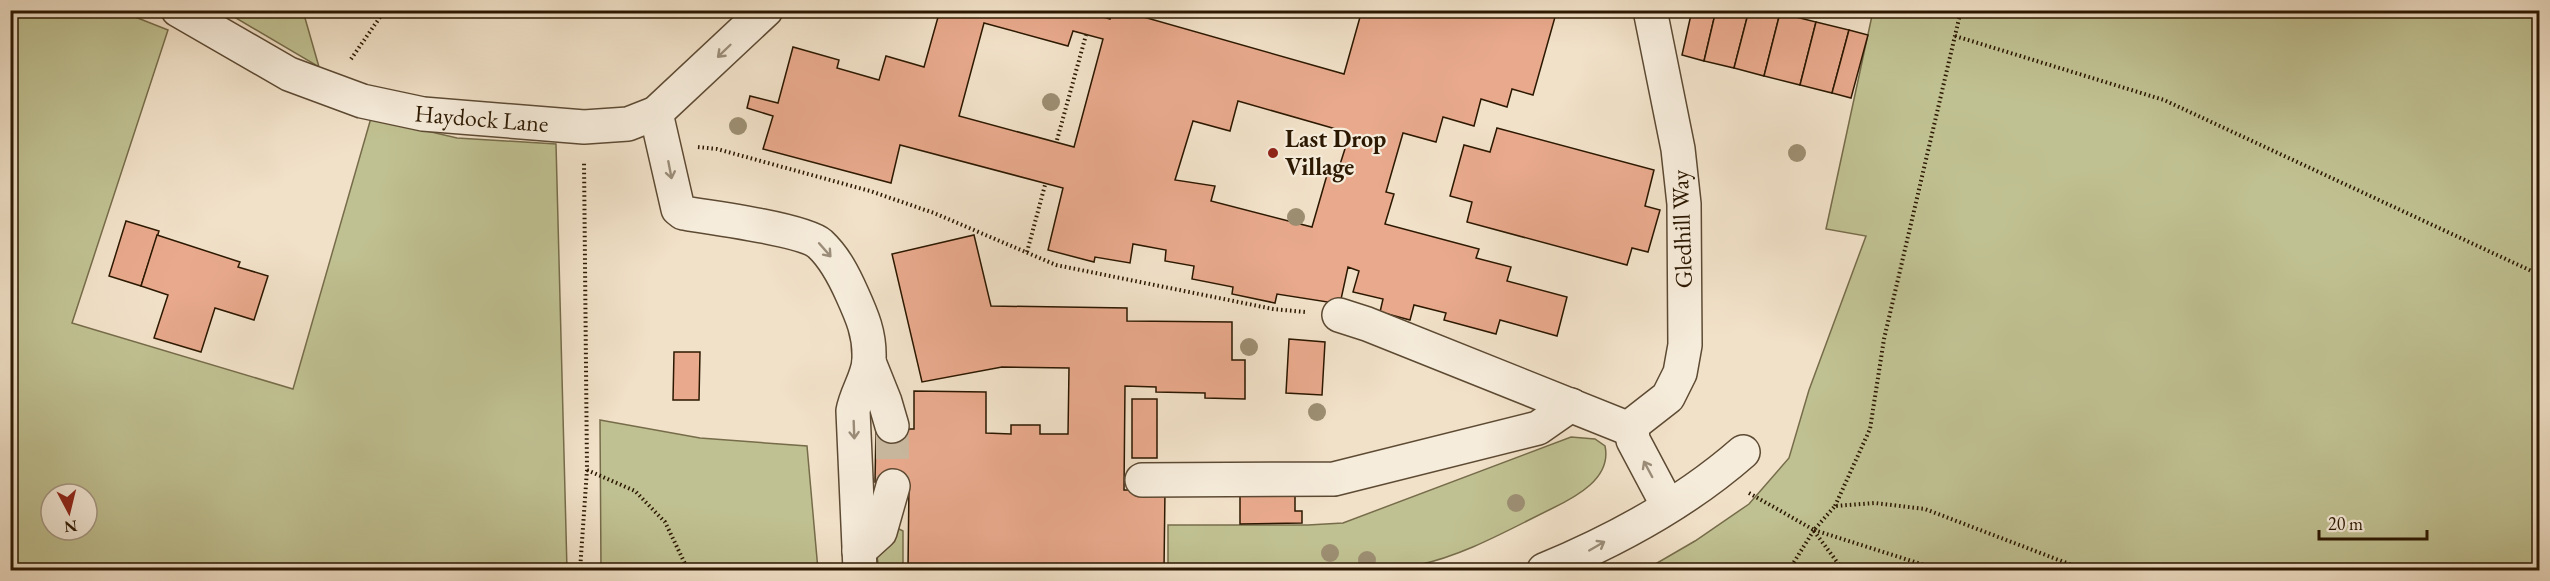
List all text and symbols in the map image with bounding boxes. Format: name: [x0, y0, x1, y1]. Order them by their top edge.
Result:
one-way arrow: [716, 44, 731, 58]
street label: Haydock Lane: [413, 97, 550, 139]
place label: Last Drop Village: [1285, 123, 1386, 183]
marker: Last Drop Village: [1266, 146, 1280, 160]
one-way arrow: [665, 160, 676, 180]
street label: Gledhill Way: [1664, 169, 1699, 289]
one-way arrow: [818, 242, 832, 257]
one-way arrow: [848, 420, 859, 440]
one-way arrow: [1642, 460, 1653, 478]
north arrow: [39, 482, 99, 542]
scale bar: [2319, 503, 2427, 541]
text: 20 m: [2328, 512, 2363, 535]
text: N: [63, 515, 78, 538]
one-way arrow: [1588, 540, 1605, 552]

